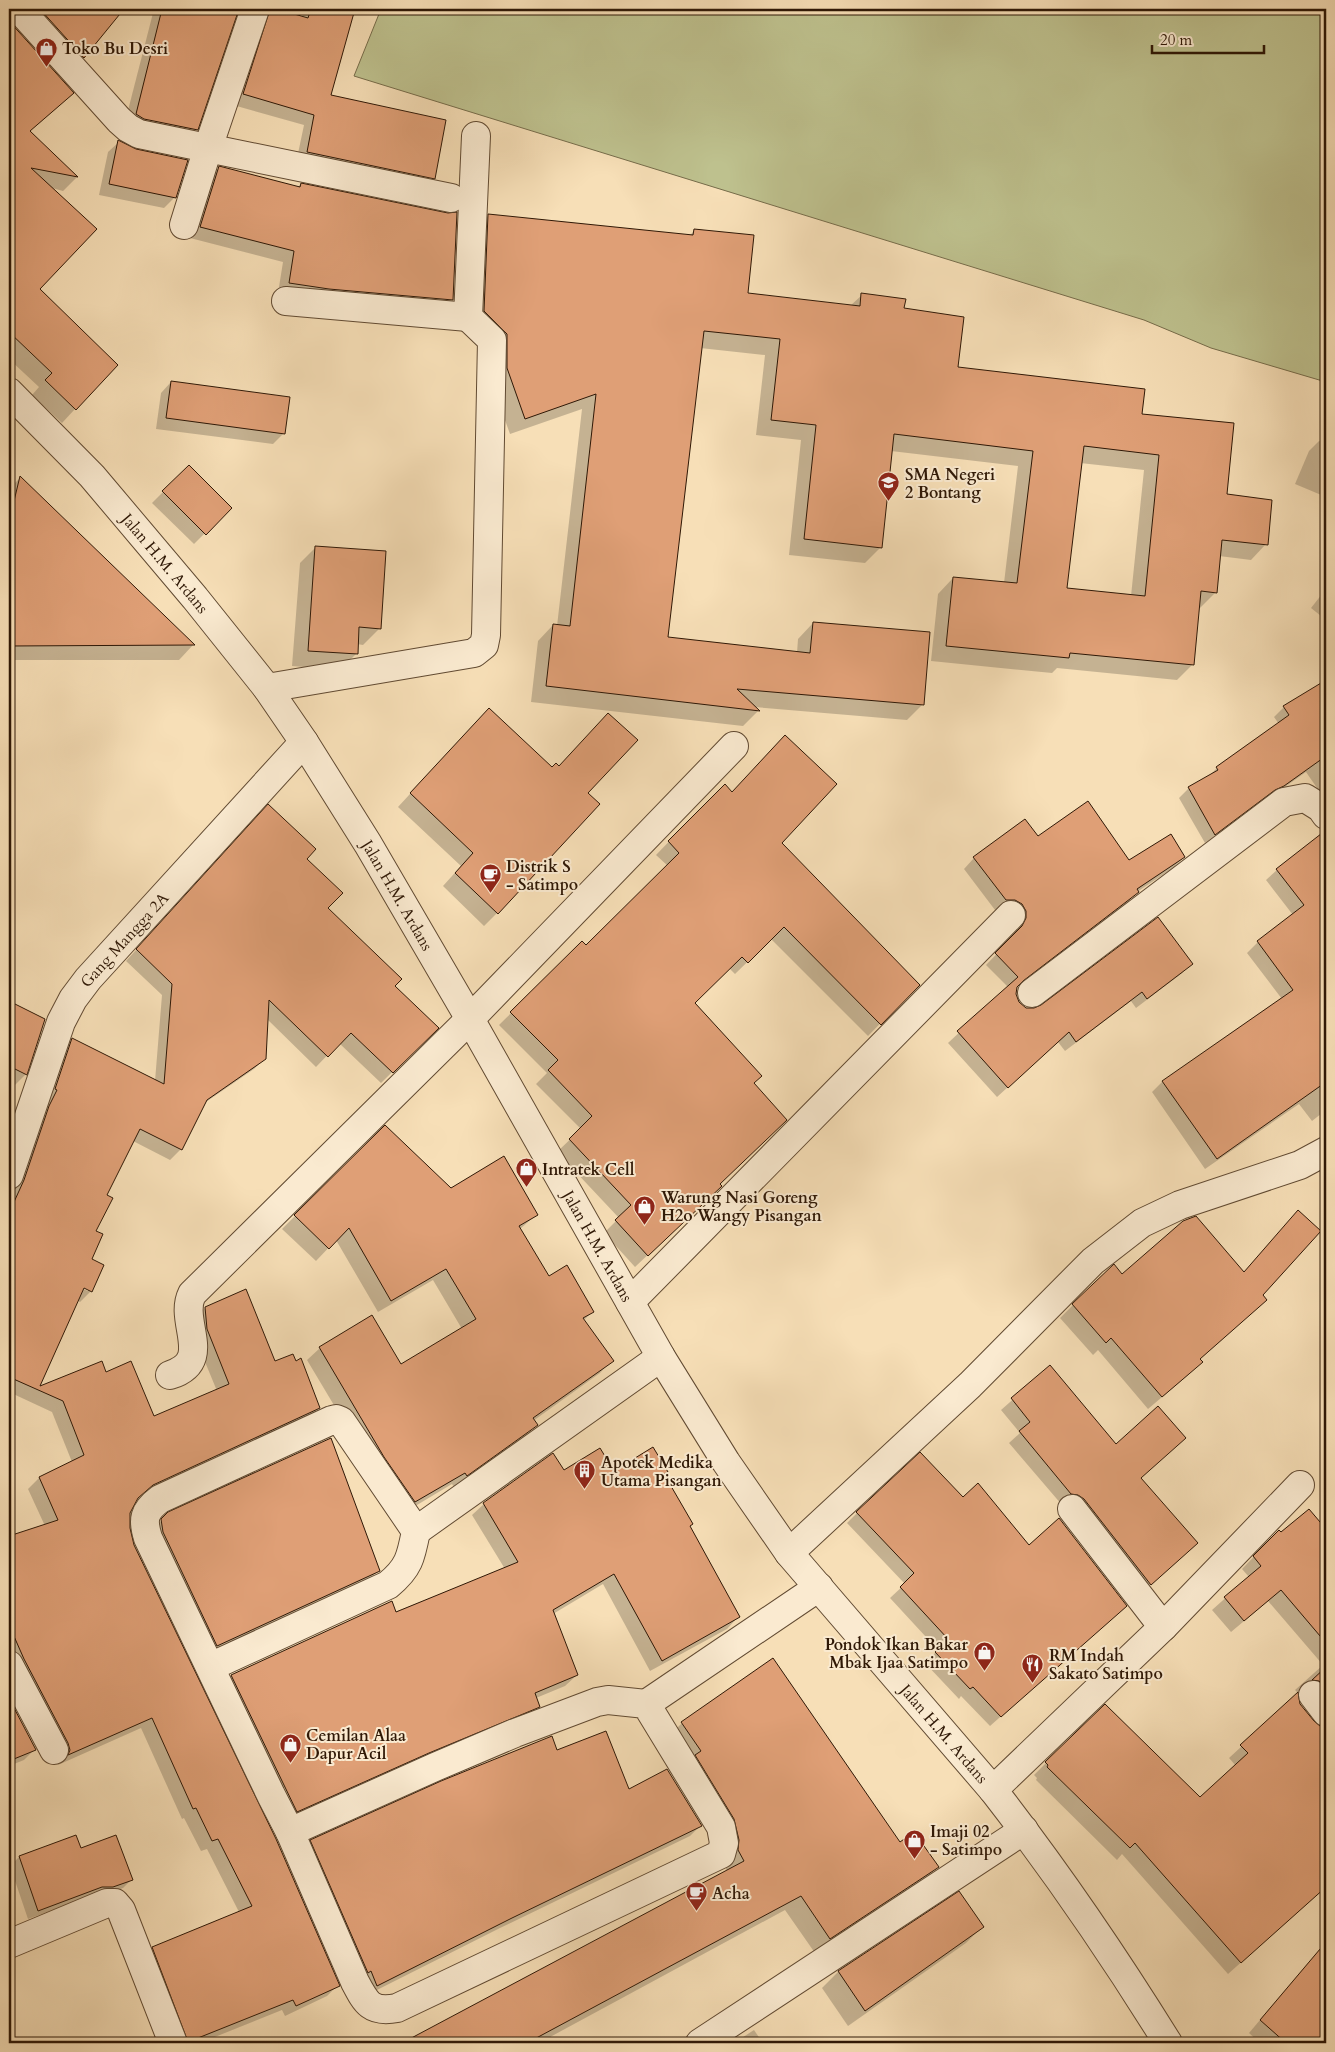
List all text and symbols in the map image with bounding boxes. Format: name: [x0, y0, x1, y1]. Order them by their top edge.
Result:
scale bar: [1152, 22, 1265, 54]
text: 20 m: [1160, 30, 1192, 50]
shop icon: Toko Bu Desri: [34, 36, 58, 67]
place label: Toko Bu Desri: [62, 38, 168, 60]
place label: SMA Negeri 2 Bontang: [905, 464, 995, 504]
school or university icon: SMA Negeri 2 Bontang: [877, 471, 901, 502]
street label: Jalan H.M. Ardans: [115, 507, 213, 618]
street label: Jalan H.M. Ardans: [355, 834, 438, 955]
place label: Distrik S - Satimpo: [506, 856, 578, 896]
cafe icon: Distrik S - Satimpo: [478, 863, 502, 894]
street label: Gang Mangga 2A: [76, 887, 174, 992]
shop icon: Intratek Cell: [514, 1157, 538, 1188]
place label: Intratek Cell: [542, 1159, 635, 1181]
street label: Jalan H.M. Ardans: [556, 1185, 638, 1306]
place label: Warung Nasi Goreng H2o Wangy Pisangan: [660, 1187, 822, 1227]
shop icon: Warung Nasi Goreng H2o Wangy Pisangan: [633, 1194, 657, 1225]
place label: Apotek Medika Utama Pisangan: [601, 1452, 723, 1492]
building icon: Apotek Medika Utama Pisangan: [573, 1459, 597, 1490]
place label: Pondok Ikan Bakar Mbak Ijaa Satimpo: [825, 1634, 969, 1674]
shop icon: Pondok Ikan Bakar Mbak Ijaa Satimpo: [972, 1641, 996, 1672]
place label: RM Indah Sakato Satimpo: [1049, 1645, 1163, 1685]
restaurant icon: RM Indah Sakato Satimpo: [1021, 1652, 1045, 1683]
street label: Jalan H.M. Ardans: [893, 1678, 993, 1789]
place label: Cemilan Alaa Dapur Acil: [306, 1725, 406, 1765]
shop icon: Cemilan Alaa Dapur Acil: [278, 1732, 302, 1763]
place label: Imaji 02 - Satimpo: [930, 1821, 1002, 1861]
shop icon: Imaji 02 - Satimpo: [902, 1828, 926, 1859]
cafe icon: Acha: [684, 1881, 708, 1912]
place label: Acha: [712, 1883, 750, 1905]

